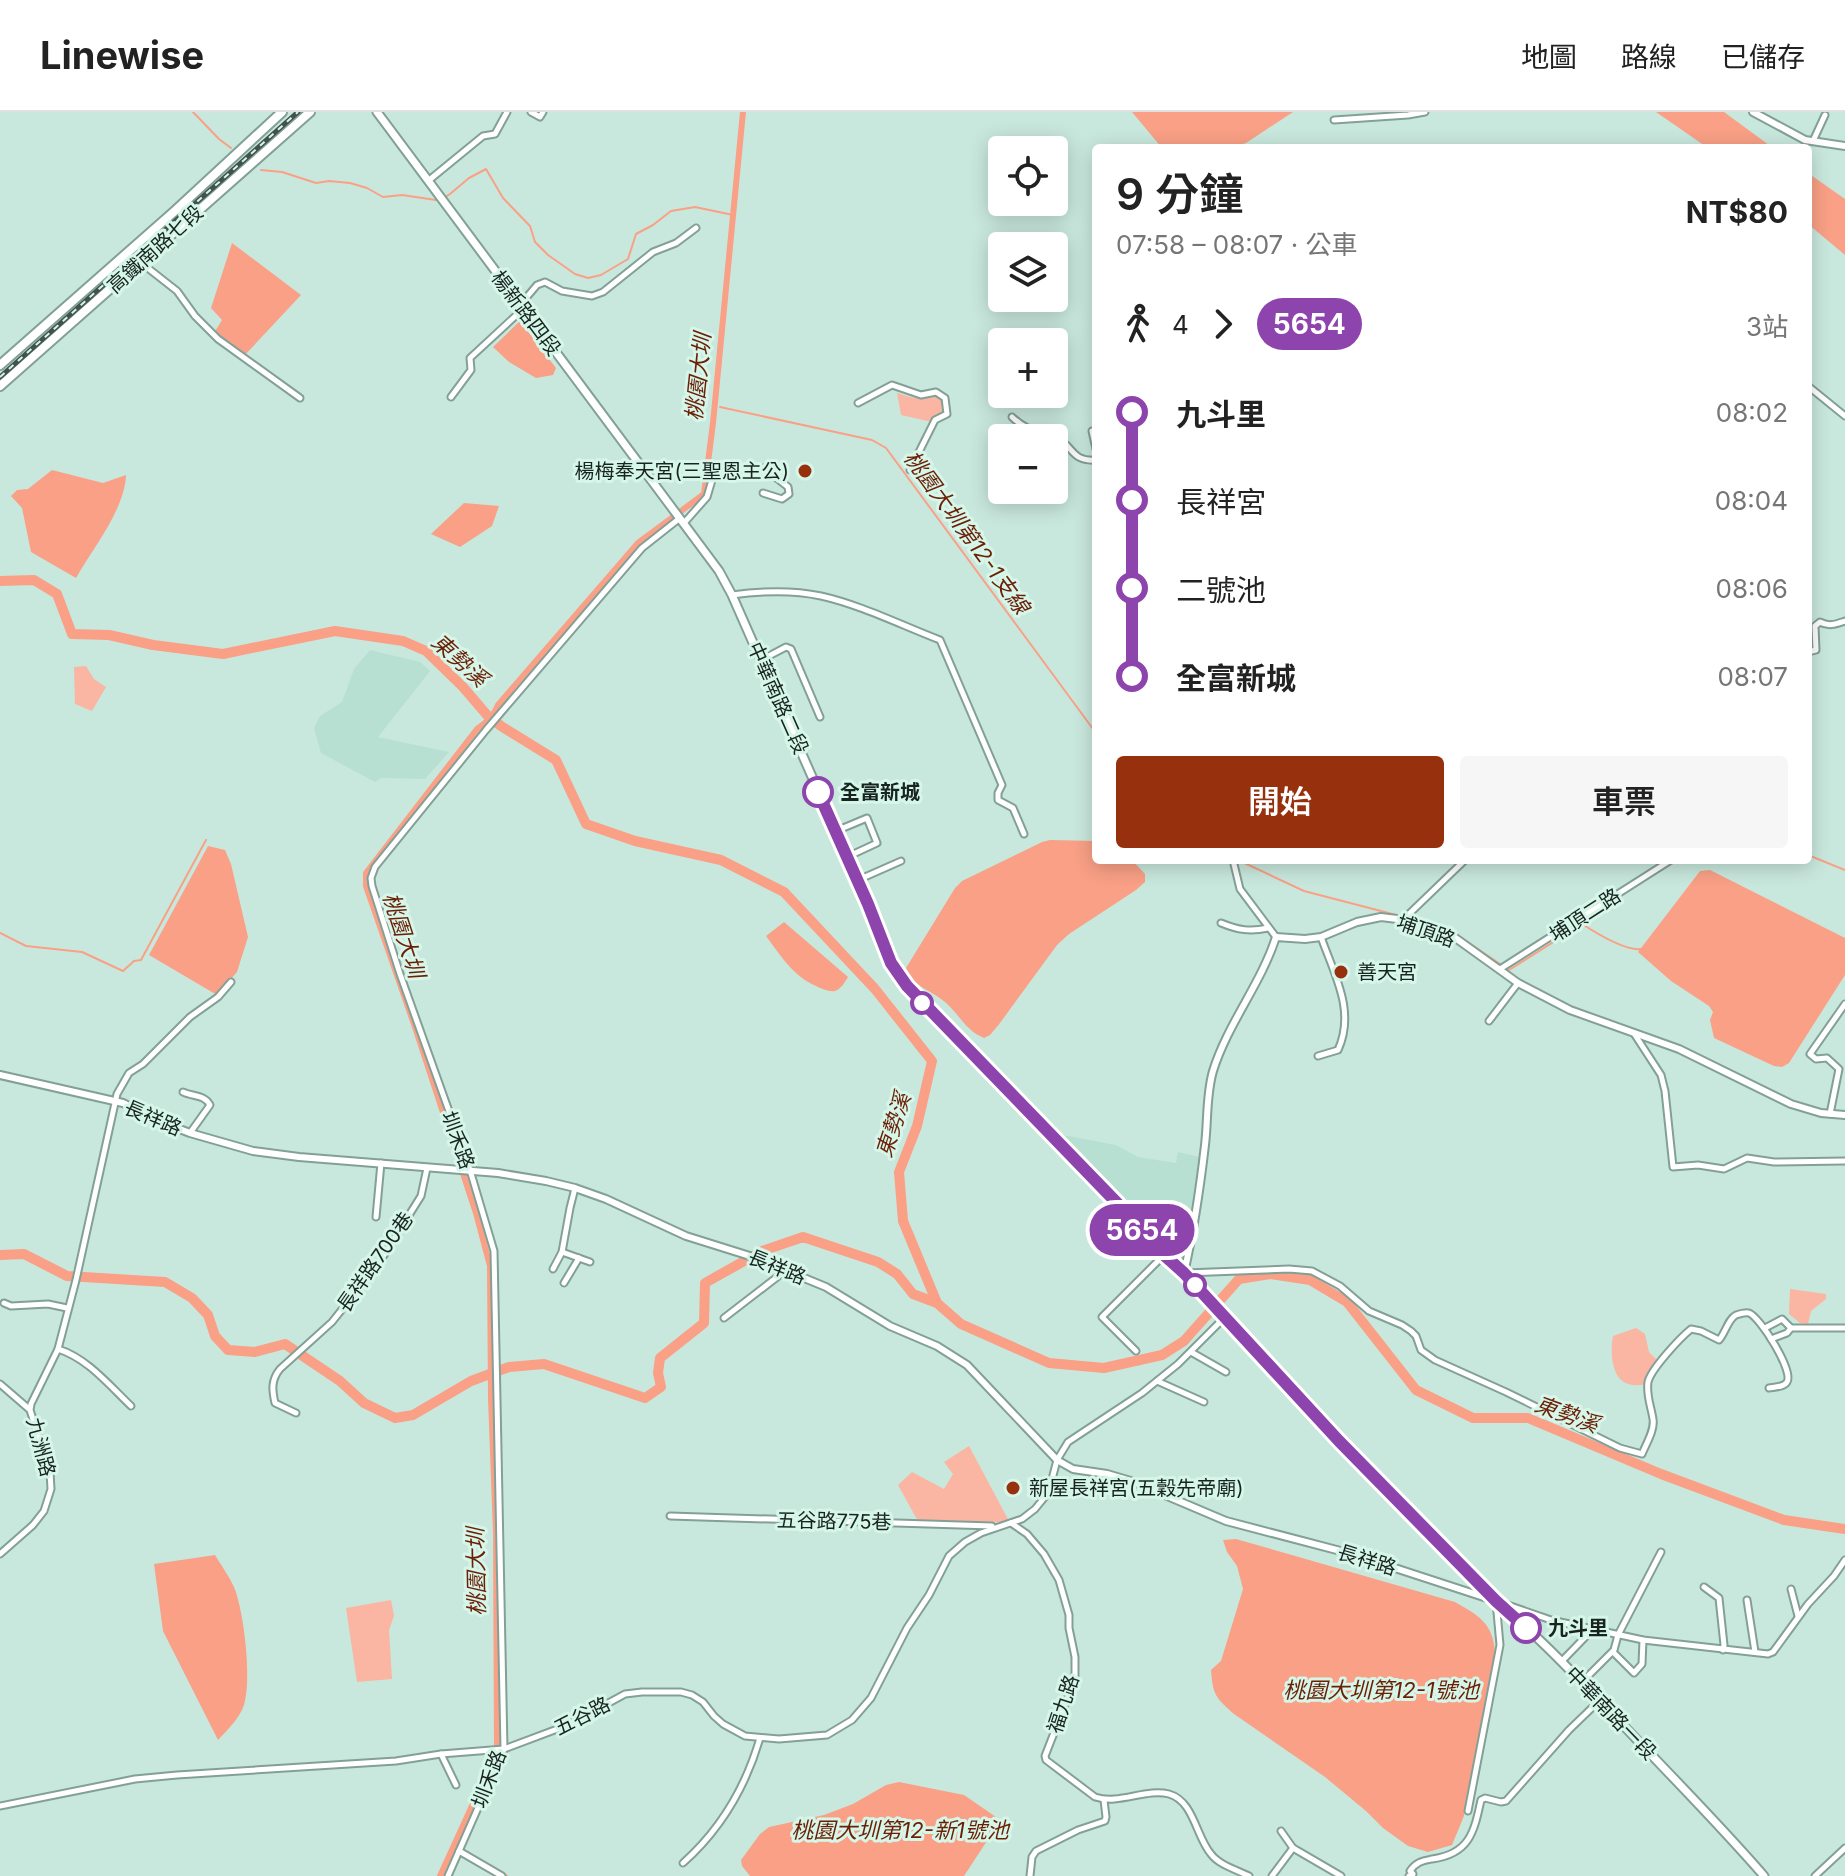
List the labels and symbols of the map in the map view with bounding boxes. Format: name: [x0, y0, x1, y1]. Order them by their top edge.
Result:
street label: 高鐵南路七段: [102, 200, 208, 298]
street label: 楊新路四段: [486, 266, 566, 360]
water label: 桃園大圳: [680, 329, 716, 422]
water label: 桃園大圳第12-1支線: [899, 445, 1037, 621]
place label: 楊梅奉天宮(三聖恩主公): [574, 459, 789, 483]
marker: 楊梅奉天宮(三聖恩主公): [796, 462, 814, 480]
water label: 東勢溪: [427, 628, 495, 694]
street label: 中華南路二段: [743, 638, 813, 758]
marker: 全富新城: [803, 777, 833, 807]
place label: 全富新城: [840, 780, 920, 804]
street label: 埔頂二路: [1545, 883, 1625, 947]
water label: 桃園大圳: [378, 889, 431, 984]
street label: 埔頂路: [1394, 910, 1458, 952]
place label: 善天宮: [1357, 960, 1417, 984]
marker: 善天宮: [1332, 963, 1350, 981]
unlabelled marker: [911, 992, 933, 1014]
water label: 東勢溪: [870, 1087, 916, 1160]
street label: 長祥路: [121, 1095, 185, 1141]
street label: 圳禾路: [436, 1108, 480, 1172]
line badge: 5654: [1086, 1204, 1198, 1256]
street label: 長祥路700巷: [332, 1208, 418, 1316]
street label: 長祥路: [745, 1245, 809, 1289]
unlabelled marker: [1184, 1274, 1206, 1296]
water label: 東勢溪: [1532, 1390, 1605, 1439]
street label: 九洲路: [22, 1415, 60, 1479]
place label: 新屋長祥宮(五穀先帝廟): [1029, 1476, 1244, 1500]
marker: 新屋長祥宮(五穀先帝廟): [1004, 1479, 1022, 1497]
street label: 五谷路775巷: [776, 1508, 892, 1534]
water label: 桃園大圳: [462, 1525, 490, 1616]
street label: 長祥路: [1335, 1540, 1399, 1580]
marker: 九斗里: [1511, 1613, 1541, 1643]
place label: 九斗里: [1548, 1616, 1608, 1640]
street label: 中華南路一段: [1561, 1662, 1661, 1764]
street label: 福九路: [1042, 1672, 1084, 1736]
water label: 桃園大圳第12-1號池: [1283, 1677, 1481, 1703]
street label: 五谷路: [550, 1692, 614, 1740]
street label: 圳禾路: [467, 1747, 511, 1811]
water label: 桃園大圳第12-新1號池: [791, 1817, 1011, 1843]

